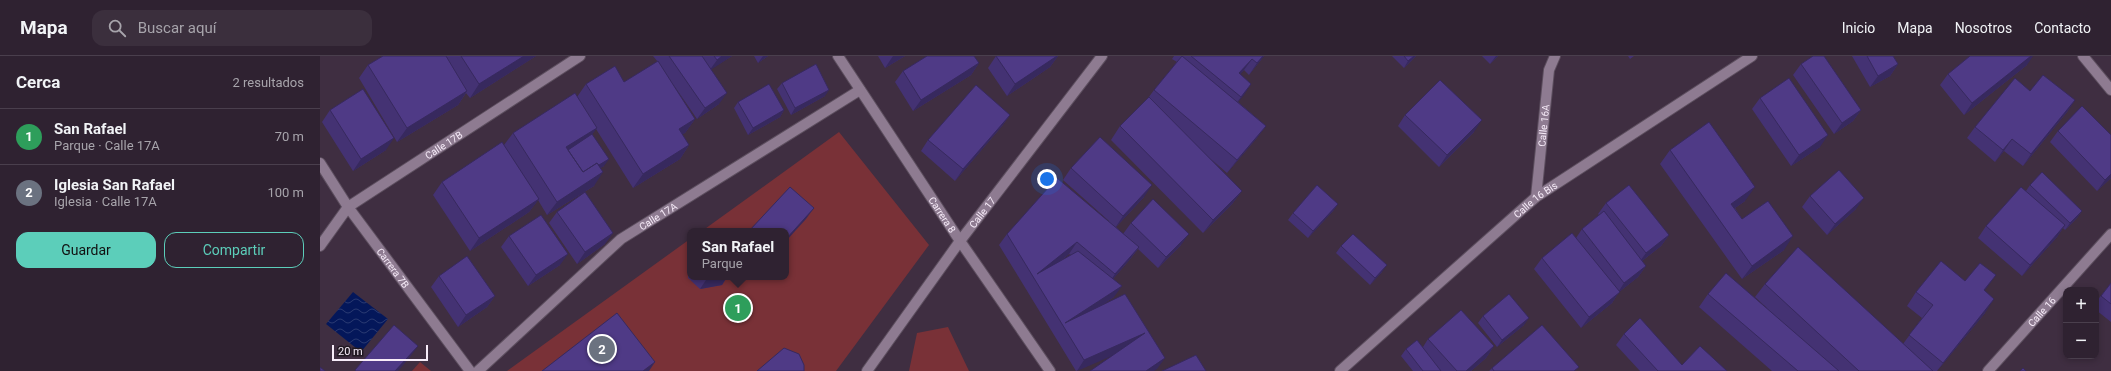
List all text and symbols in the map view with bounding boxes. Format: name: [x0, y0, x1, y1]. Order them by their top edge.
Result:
search box: [92, 10, 372, 46]
text: Mapa: [20, 16, 68, 39]
icon: search: [106, 17, 128, 39]
text: Buscar aquí: [138, 19, 217, 37]
text: Inicio: [1842, 20, 1875, 36]
text: Mapa: [1897, 20, 1933, 36]
text: Nosotros: [1955, 20, 2012, 36]
text: Contacto: [2034, 20, 2091, 36]
text: Cerca: [16, 72, 60, 92]
text: 2 resultados: [232, 75, 304, 90]
street label: Calle 16A: [1536, 103, 1552, 147]
text: San Rafael: [54, 120, 127, 138]
text: 1: [25, 129, 33, 144]
text: 70 m: [275, 129, 304, 144]
street label: Calle 17B: [423, 129, 464, 161]
text: Parque · Calle 17A: [54, 138, 160, 153]
your location: [1037, 169, 1057, 189]
text: Iglesia San Rafael: [54, 176, 175, 194]
street label: Calle 16 Bis: [1512, 180, 1559, 220]
text: 2: [25, 185, 33, 200]
text: 100 m: [267, 185, 304, 200]
text: Iglesia · Calle 17A: [54, 194, 157, 209]
street label: Carrera 8: [926, 195, 958, 235]
street label: Calle 17: [967, 195, 998, 230]
street label: Calle 17A: [637, 200, 679, 232]
popup: [687, 228, 789, 280]
button: Guardar: [16, 232, 156, 268]
button: Compartir: [164, 232, 304, 268]
text: San Rafael: [702, 238, 774, 256]
street label: Carrera 7B: [374, 246, 411, 290]
text: Parque: [702, 256, 743, 271]
map controls: [2063, 287, 2099, 359]
button: +: [2063, 287, 2099, 323]
pin: 1: [725, 293, 751, 323]
street label: Calle 16: [2026, 294, 2058, 329]
button: −: [2063, 323, 2099, 359]
pin: 2: [589, 334, 615, 364]
scale bar: [332, 343, 428, 362]
text: 20 m: [338, 345, 363, 358]

